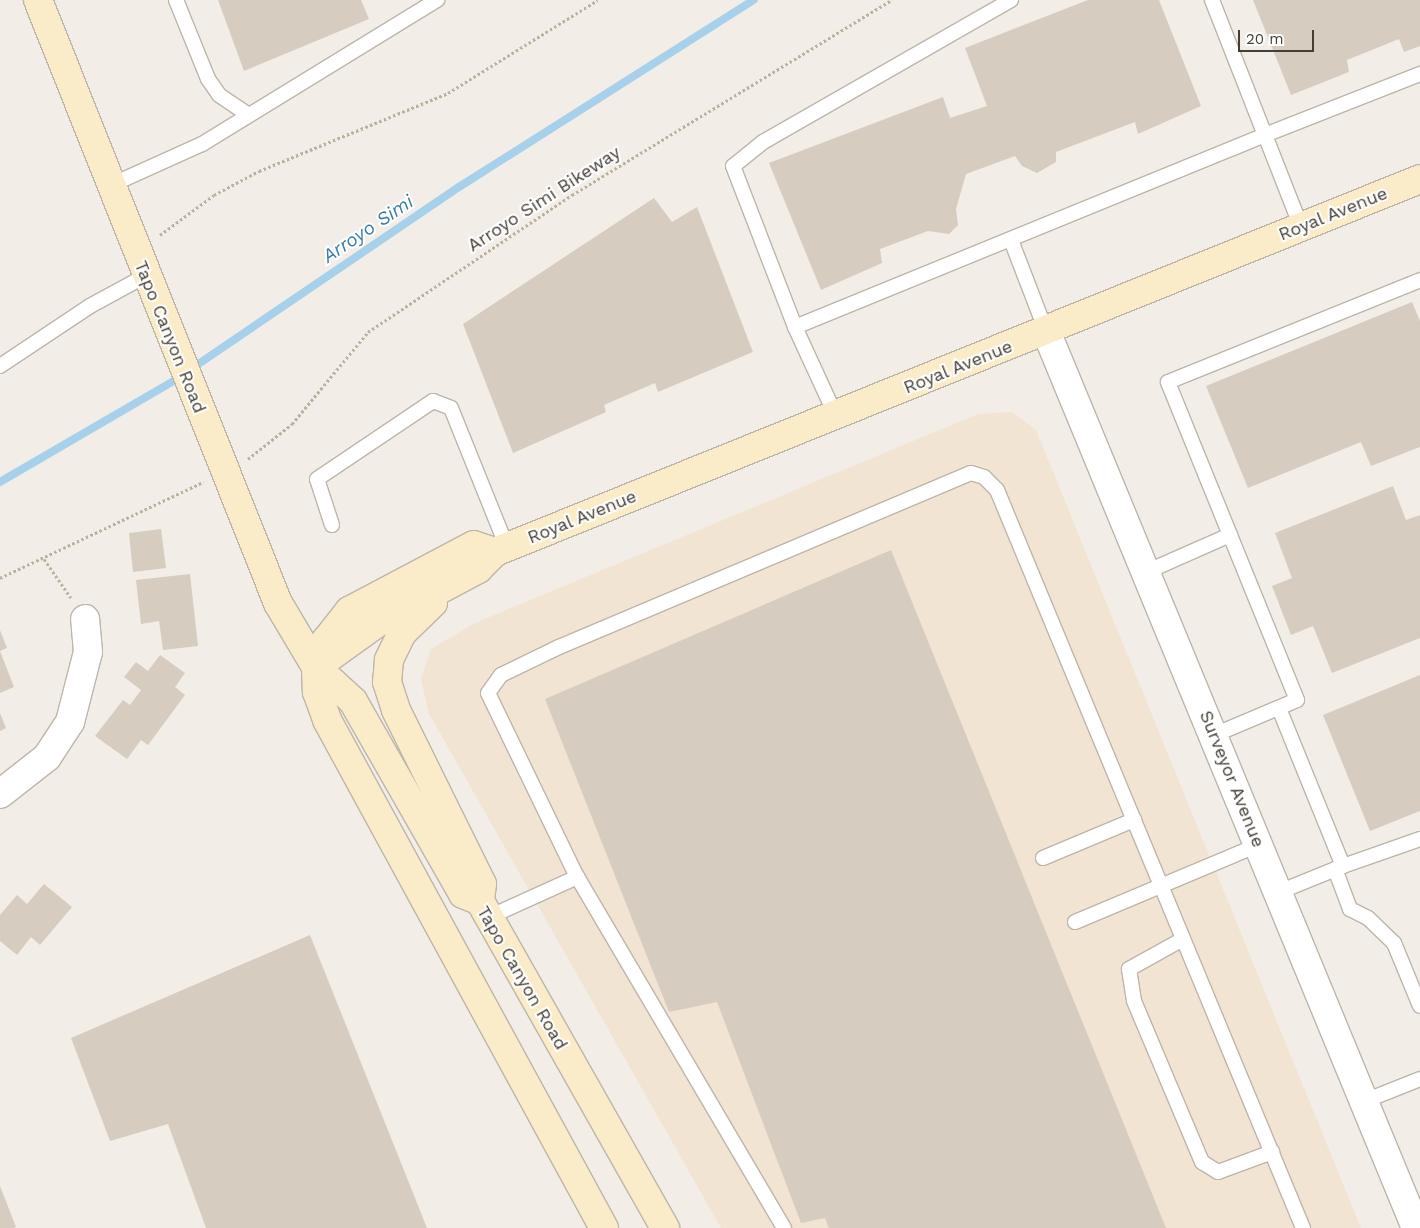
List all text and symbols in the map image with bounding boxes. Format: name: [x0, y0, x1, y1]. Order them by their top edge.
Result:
scale bar: [1240, 20, 1316, 52]
text: 20 m: [1246, 30, 1284, 48]
street label: Arroyo Simi Bikeway: [464, 142, 624, 256]
street label: Royal Avenue: [1275, 182, 1391, 246]
water label: Arroyo Simi: [318, 190, 418, 268]
street label: Tapo Canyon Road: [130, 258, 210, 416]
street label: Royal Avenue: [900, 335, 1016, 399]
street label: Royal Avenue: [524, 485, 640, 549]
street label: Surveyor Avenue: [1195, 707, 1269, 851]
street label: Tapo Canyon Road: [472, 902, 572, 1054]

